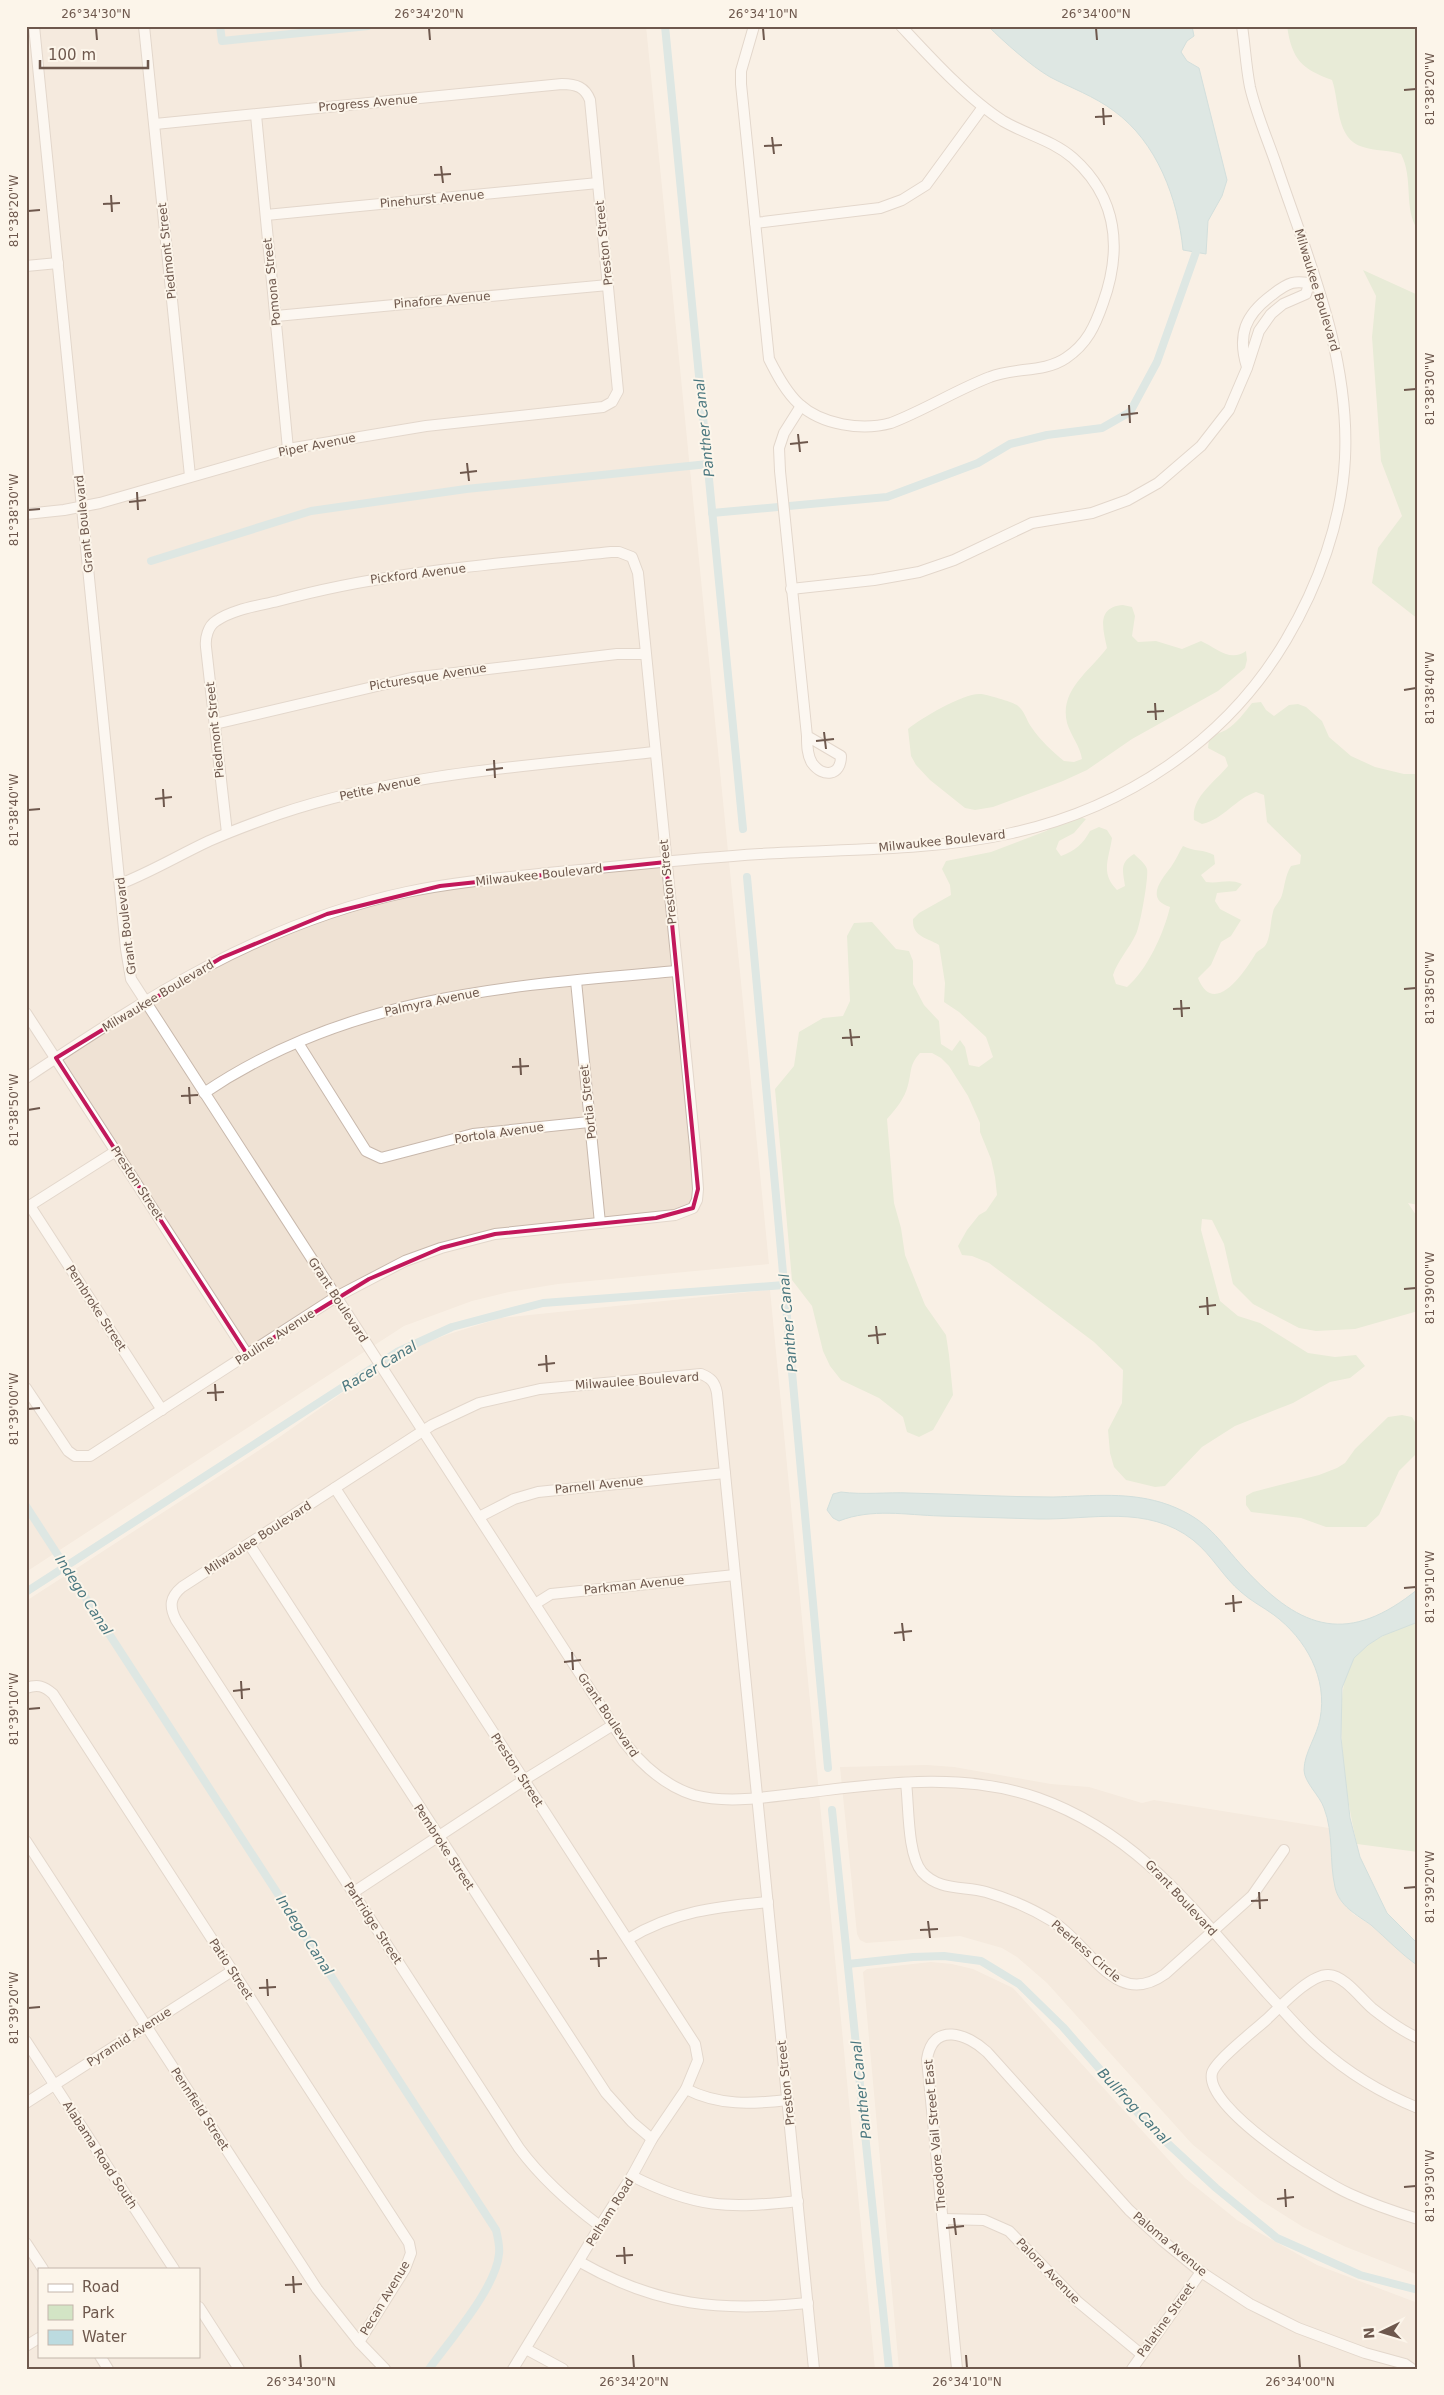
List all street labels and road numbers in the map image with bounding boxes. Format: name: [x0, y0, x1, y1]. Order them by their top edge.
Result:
street label: Progress Avenue: [318, 92, 418, 114]
street label: Pinehurst Avenue: [379, 187, 485, 211]
street label: Preston Street: [593, 200, 615, 286]
street label: Piedmont Street: [155, 202, 179, 300]
street label: Milwaukee Boulevard: [1292, 227, 1342, 353]
street label: Pomona Street: [260, 237, 284, 327]
street label: Pinafore Avenue: [393, 289, 491, 311]
street label: Piper Avenue: [277, 431, 357, 459]
street label: Grant Boulevard: [72, 474, 96, 574]
street label: Pickford Avenue: [369, 561, 467, 587]
street label: Picturesque Avenue: [368, 661, 488, 693]
street label: Piedmont Street: [203, 681, 227, 779]
street label: Petite Avenue: [338, 773, 422, 803]
street label: Milwaukee Boulevard: [878, 827, 1006, 855]
street label: Preston Street: [657, 839, 679, 925]
street label: Milwaukee Boulevard: [475, 861, 603, 889]
street label: Grant Boulevard: [113, 876, 139, 976]
street label: Milwaukee Boulevard: [100, 957, 216, 1035]
street label: Palmyra Avenue: [383, 985, 481, 1019]
street label: Portia Street: [577, 1064, 599, 1140]
street label: Portola Avenue: [453, 1120, 545, 1146]
street label: Preston Street: [108, 1143, 166, 1223]
street label: Grant Boulevard: [305, 1255, 371, 1345]
street label: Pembroke Street: [63, 1262, 129, 1354]
street label: Pauline Avenue: [233, 1306, 317, 1368]
street label: Milwaulee Boulevard: [574, 1370, 700, 1392]
street label: Parnell Avenue: [554, 1473, 644, 1497]
street label: Milwaulee Boulevard: [202, 1498, 314, 1578]
street label: Parkman Avenue: [583, 1573, 685, 1597]
street label: Grant Boulevard: [575, 1670, 641, 1760]
street label: Preston Street: [488, 1730, 546, 1810]
street label: Pembroke Street: [411, 1801, 477, 1893]
street label: Grant Boulevard: [1142, 1857, 1220, 1939]
street label: Partridge Street: [341, 1879, 405, 1967]
street label: Peerless Circle: [1048, 1917, 1124, 1985]
street label: Patio Street: [206, 1936, 256, 2002]
street label: Pyramid Avenue: [84, 2005, 174, 2069]
street label: Preston Street: [775, 2040, 797, 2126]
street label: Theodore Vail Street East: [921, 2059, 949, 2212]
street label: Pennfield Street: [168, 2065, 232, 2153]
street label: Alabama Road South: [60, 2099, 140, 2211]
street label: Pelham Road: [583, 2175, 637, 2249]
street label: Paloma Avenue: [1130, 2209, 1210, 2279]
street label: Palora Avenue: [1013, 2235, 1083, 2307]
street label: Pecan Avenue: [357, 2258, 413, 2338]
street label: Palatine Street: [1134, 2280, 1198, 2360]

